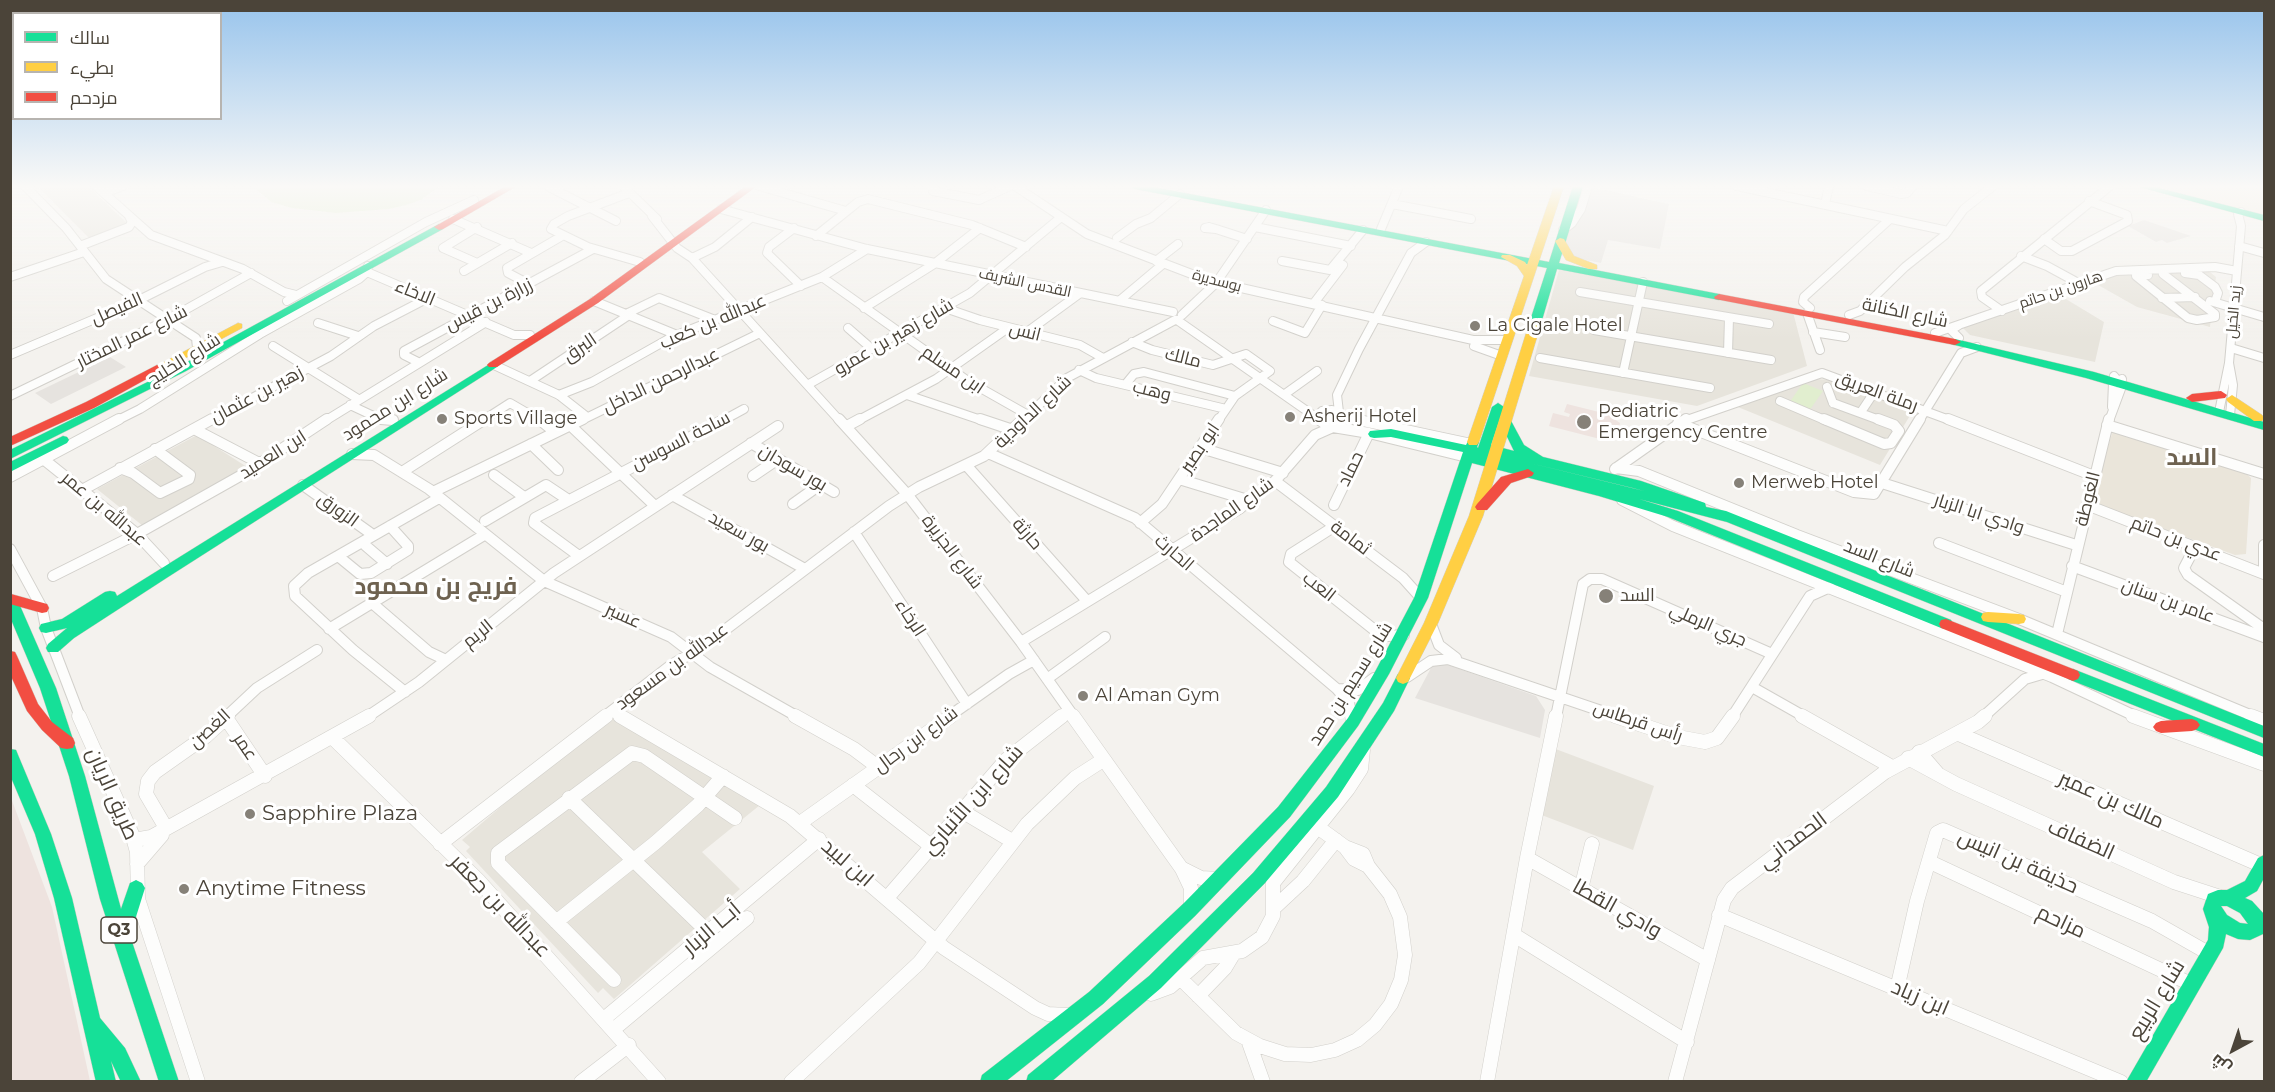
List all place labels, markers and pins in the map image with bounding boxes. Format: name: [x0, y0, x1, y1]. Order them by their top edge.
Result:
place label: La Cigale Hotel: [1487, 315, 1623, 337]
marker: La Cigale Hotel: [1468, 319, 1482, 333]
place label: Pediatric Emergency Centre: [1598, 401, 1767, 444]
place label: Asherij Hotel: [1302, 406, 1417, 428]
place label: Sports Village: [454, 408, 577, 430]
marker: Asherij Hotel: [1283, 410, 1297, 424]
marker: Sports Village: [435, 412, 449, 426]
marker: Pediatric Emergency Centre: [1575, 413, 1593, 431]
place label: Merweb Hotel: [1751, 472, 1878, 494]
marker: Merweb Hotel: [1732, 476, 1746, 490]
place label: السد: [1620, 585, 1655, 607]
marker: السد: [1597, 587, 1615, 605]
place label: Al Aman Gym: [1095, 685, 1220, 707]
marker: Al Aman Gym: [1076, 689, 1090, 703]
place label: Sapphire Plaza: [262, 801, 418, 827]
marker: Sapphire Plaza: [243, 807, 257, 821]
place label: Anytime Fitness: [196, 876, 366, 902]
marker: Anytime Fitness: [177, 882, 191, 896]

